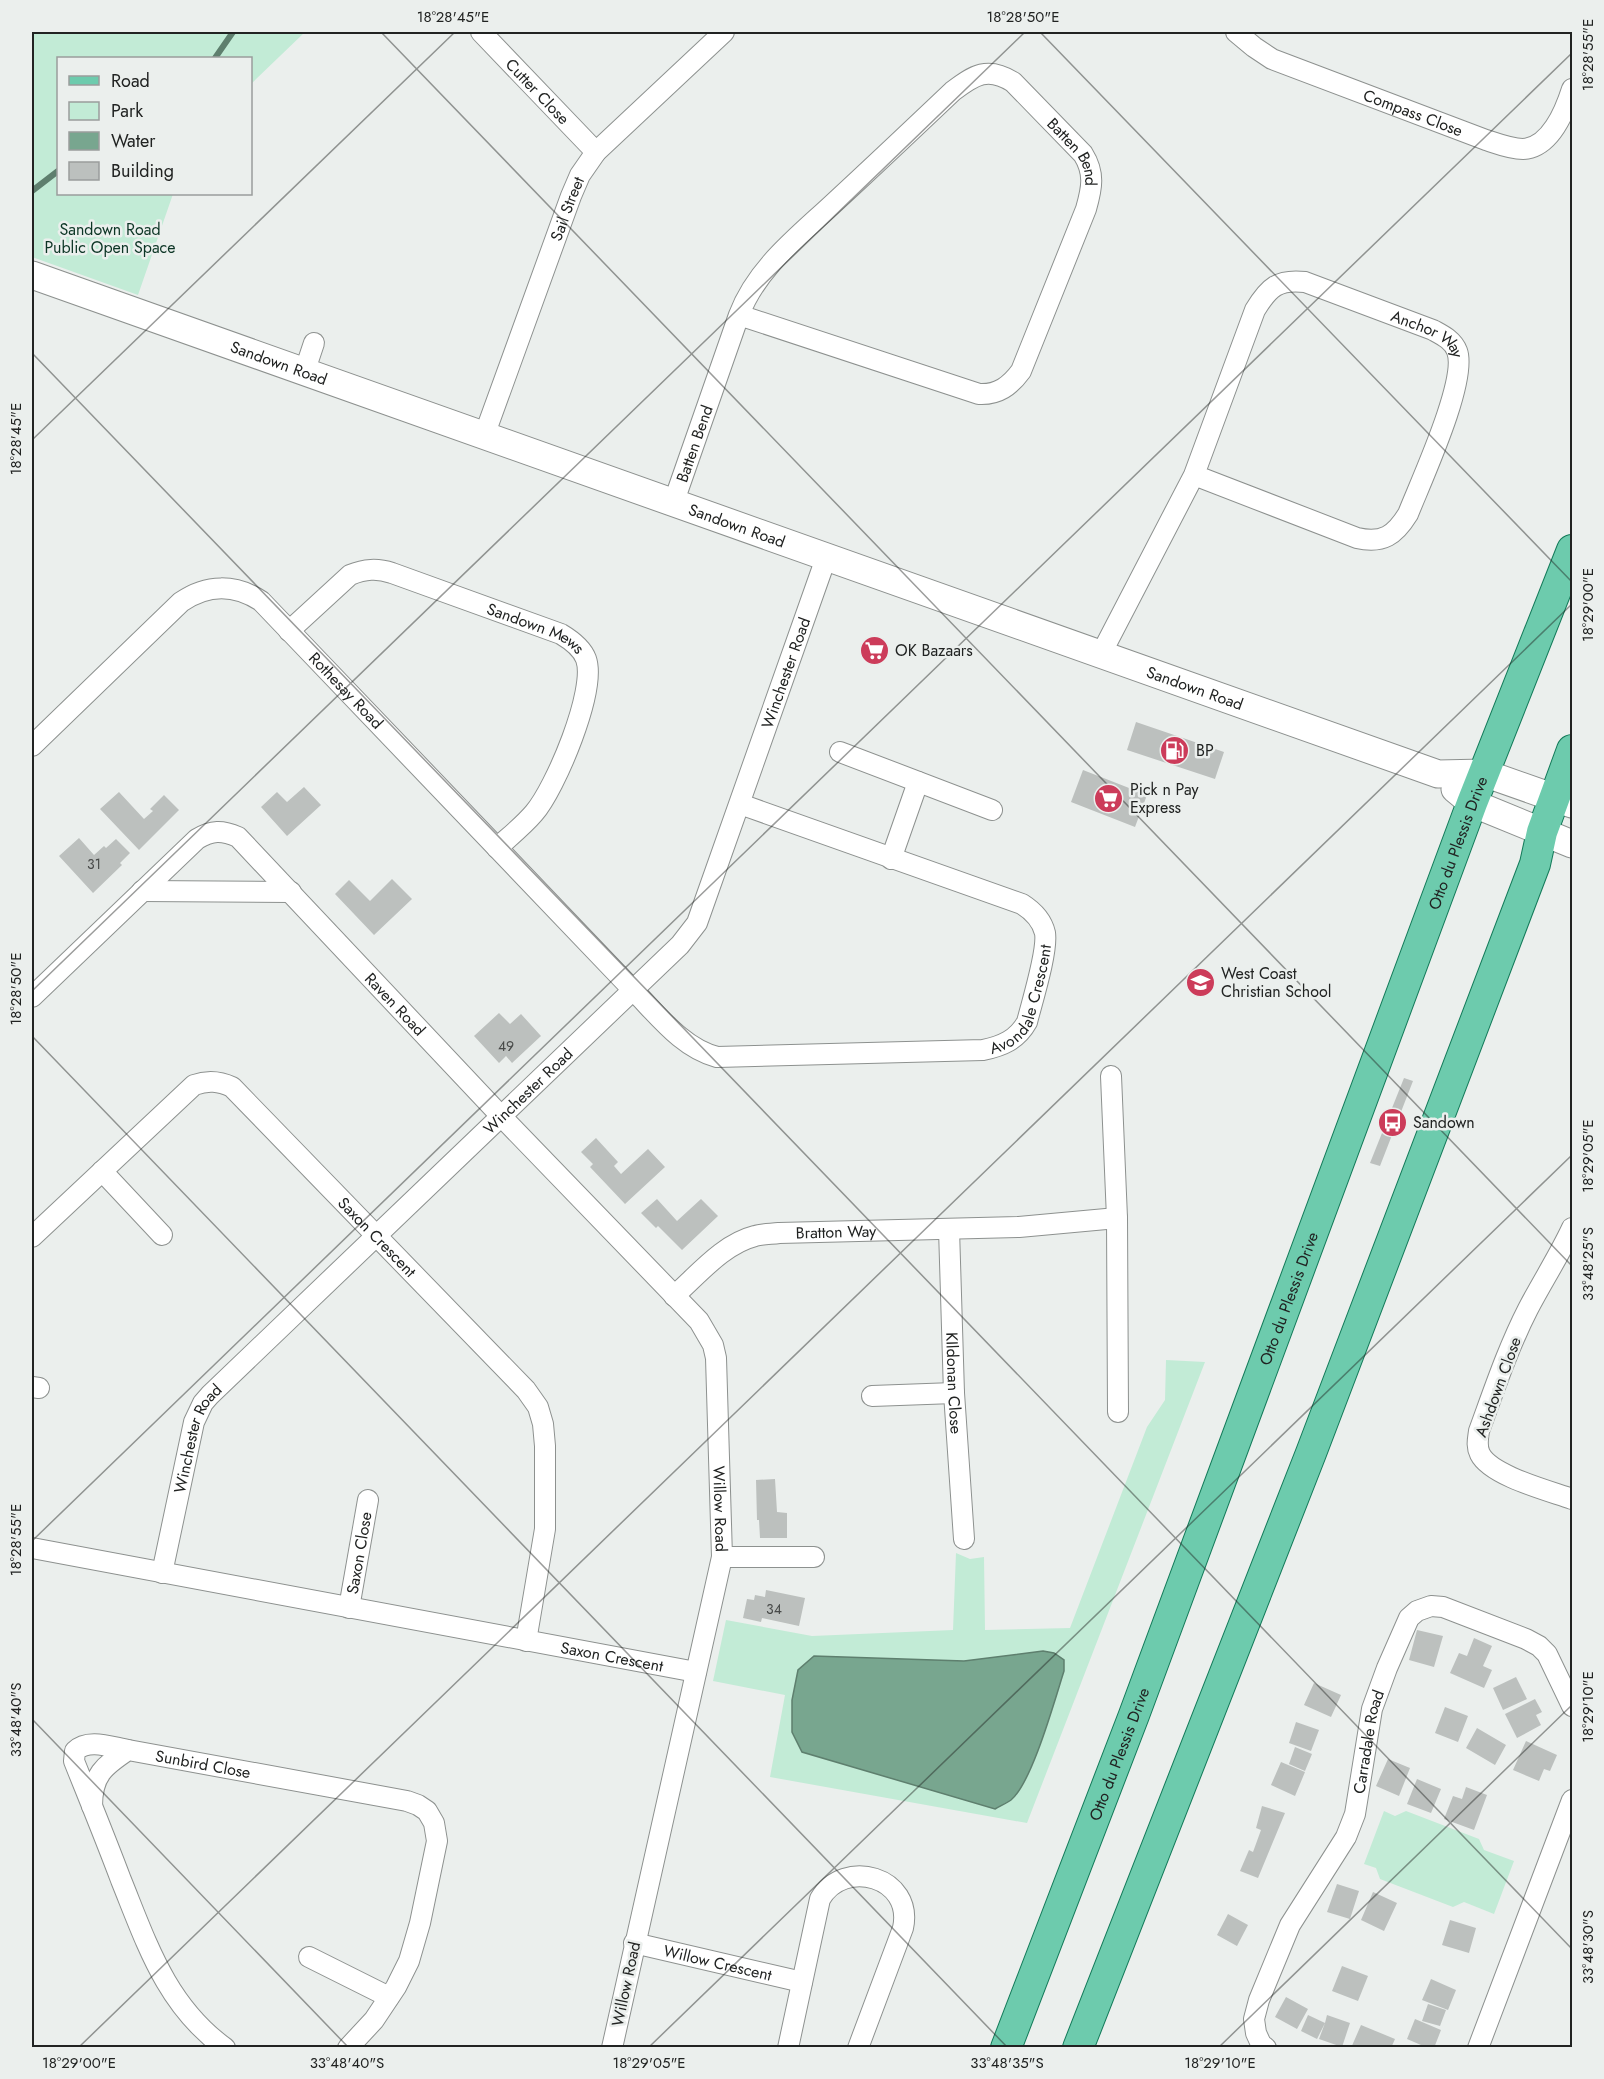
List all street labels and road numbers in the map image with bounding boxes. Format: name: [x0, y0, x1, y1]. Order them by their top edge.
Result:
street label: Cutter Close: [500, 53, 575, 129]
street label: Compass Close: [1360, 83, 1466, 142]
street label: Batten Bend: [1042, 112, 1103, 186]
street label: Sail Street: [544, 173, 590, 244]
street label: Anchor Way: [1388, 304, 1470, 361]
street label: Sandown Road: [227, 335, 330, 390]
street label: Batten Bend: [670, 402, 718, 485]
street label: Sandown Road: [685, 497, 788, 553]
street label: Sandown Mews: [484, 597, 590, 659]
street label: Winchester Road: [755, 614, 816, 731]
street label: Rothesay Road: [304, 647, 389, 734]
street label: Sandown Road: [1143, 660, 1246, 715]
street label: Otto du Plessis Drive: [1422, 773, 1493, 913]
street label: Avondale Crescent: [987, 943, 1057, 1060]
street label: Raven Road: [360, 967, 431, 1041]
street label: Winchester Road: [478, 1042, 578, 1139]
street label: Saxon Crescent: [333, 1191, 422, 1282]
street label: Bratton Way: [795, 1219, 877, 1244]
street label: Otto du Plessis Drive: [1253, 1228, 1324, 1369]
street label: KIldonan Close: [941, 1332, 968, 1435]
street label: Ashdown Close: [1469, 1334, 1527, 1440]
street label: Winchester Road: [168, 1378, 227, 1495]
street label: Willow Road: [708, 1465, 733, 1552]
street label: Saxon Close: [340, 1510, 377, 1596]
street label: Saxon Crescent: [559, 1635, 665, 1677]
street label: Otto du Plessis Drive: [1083, 1684, 1155, 1824]
street label: Carradale Road: [1347, 1686, 1390, 1795]
street label: Sunbird Close: [154, 1744, 253, 1784]
street label: Willow Crescent: [661, 1939, 774, 1986]
street label: Willow Road: [606, 1940, 646, 2028]

